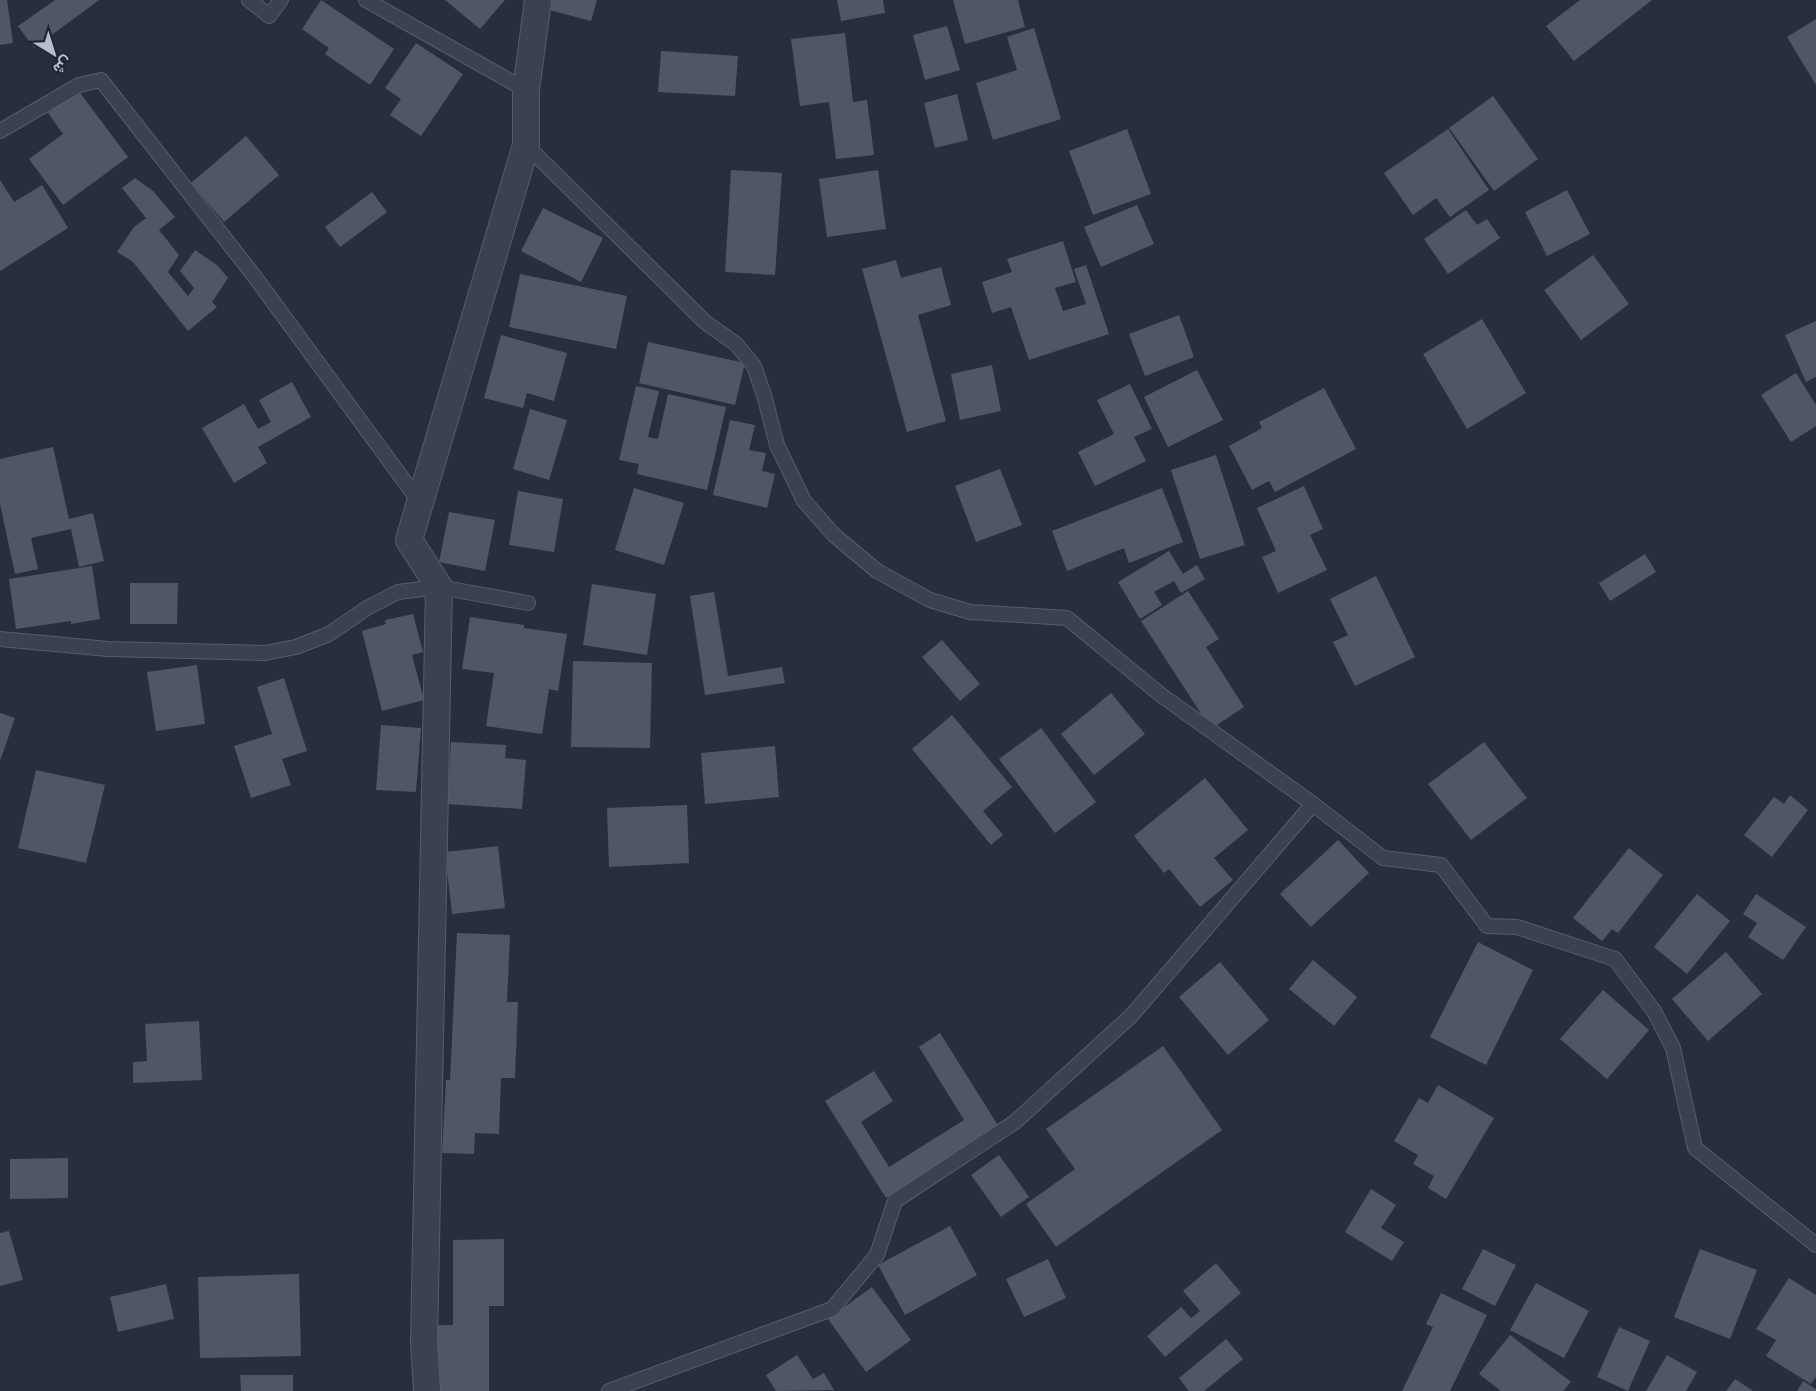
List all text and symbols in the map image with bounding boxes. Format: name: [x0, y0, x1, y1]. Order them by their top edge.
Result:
north arrow: [24, 24, 84, 84]
text: ش: [49, 51, 78, 80]

